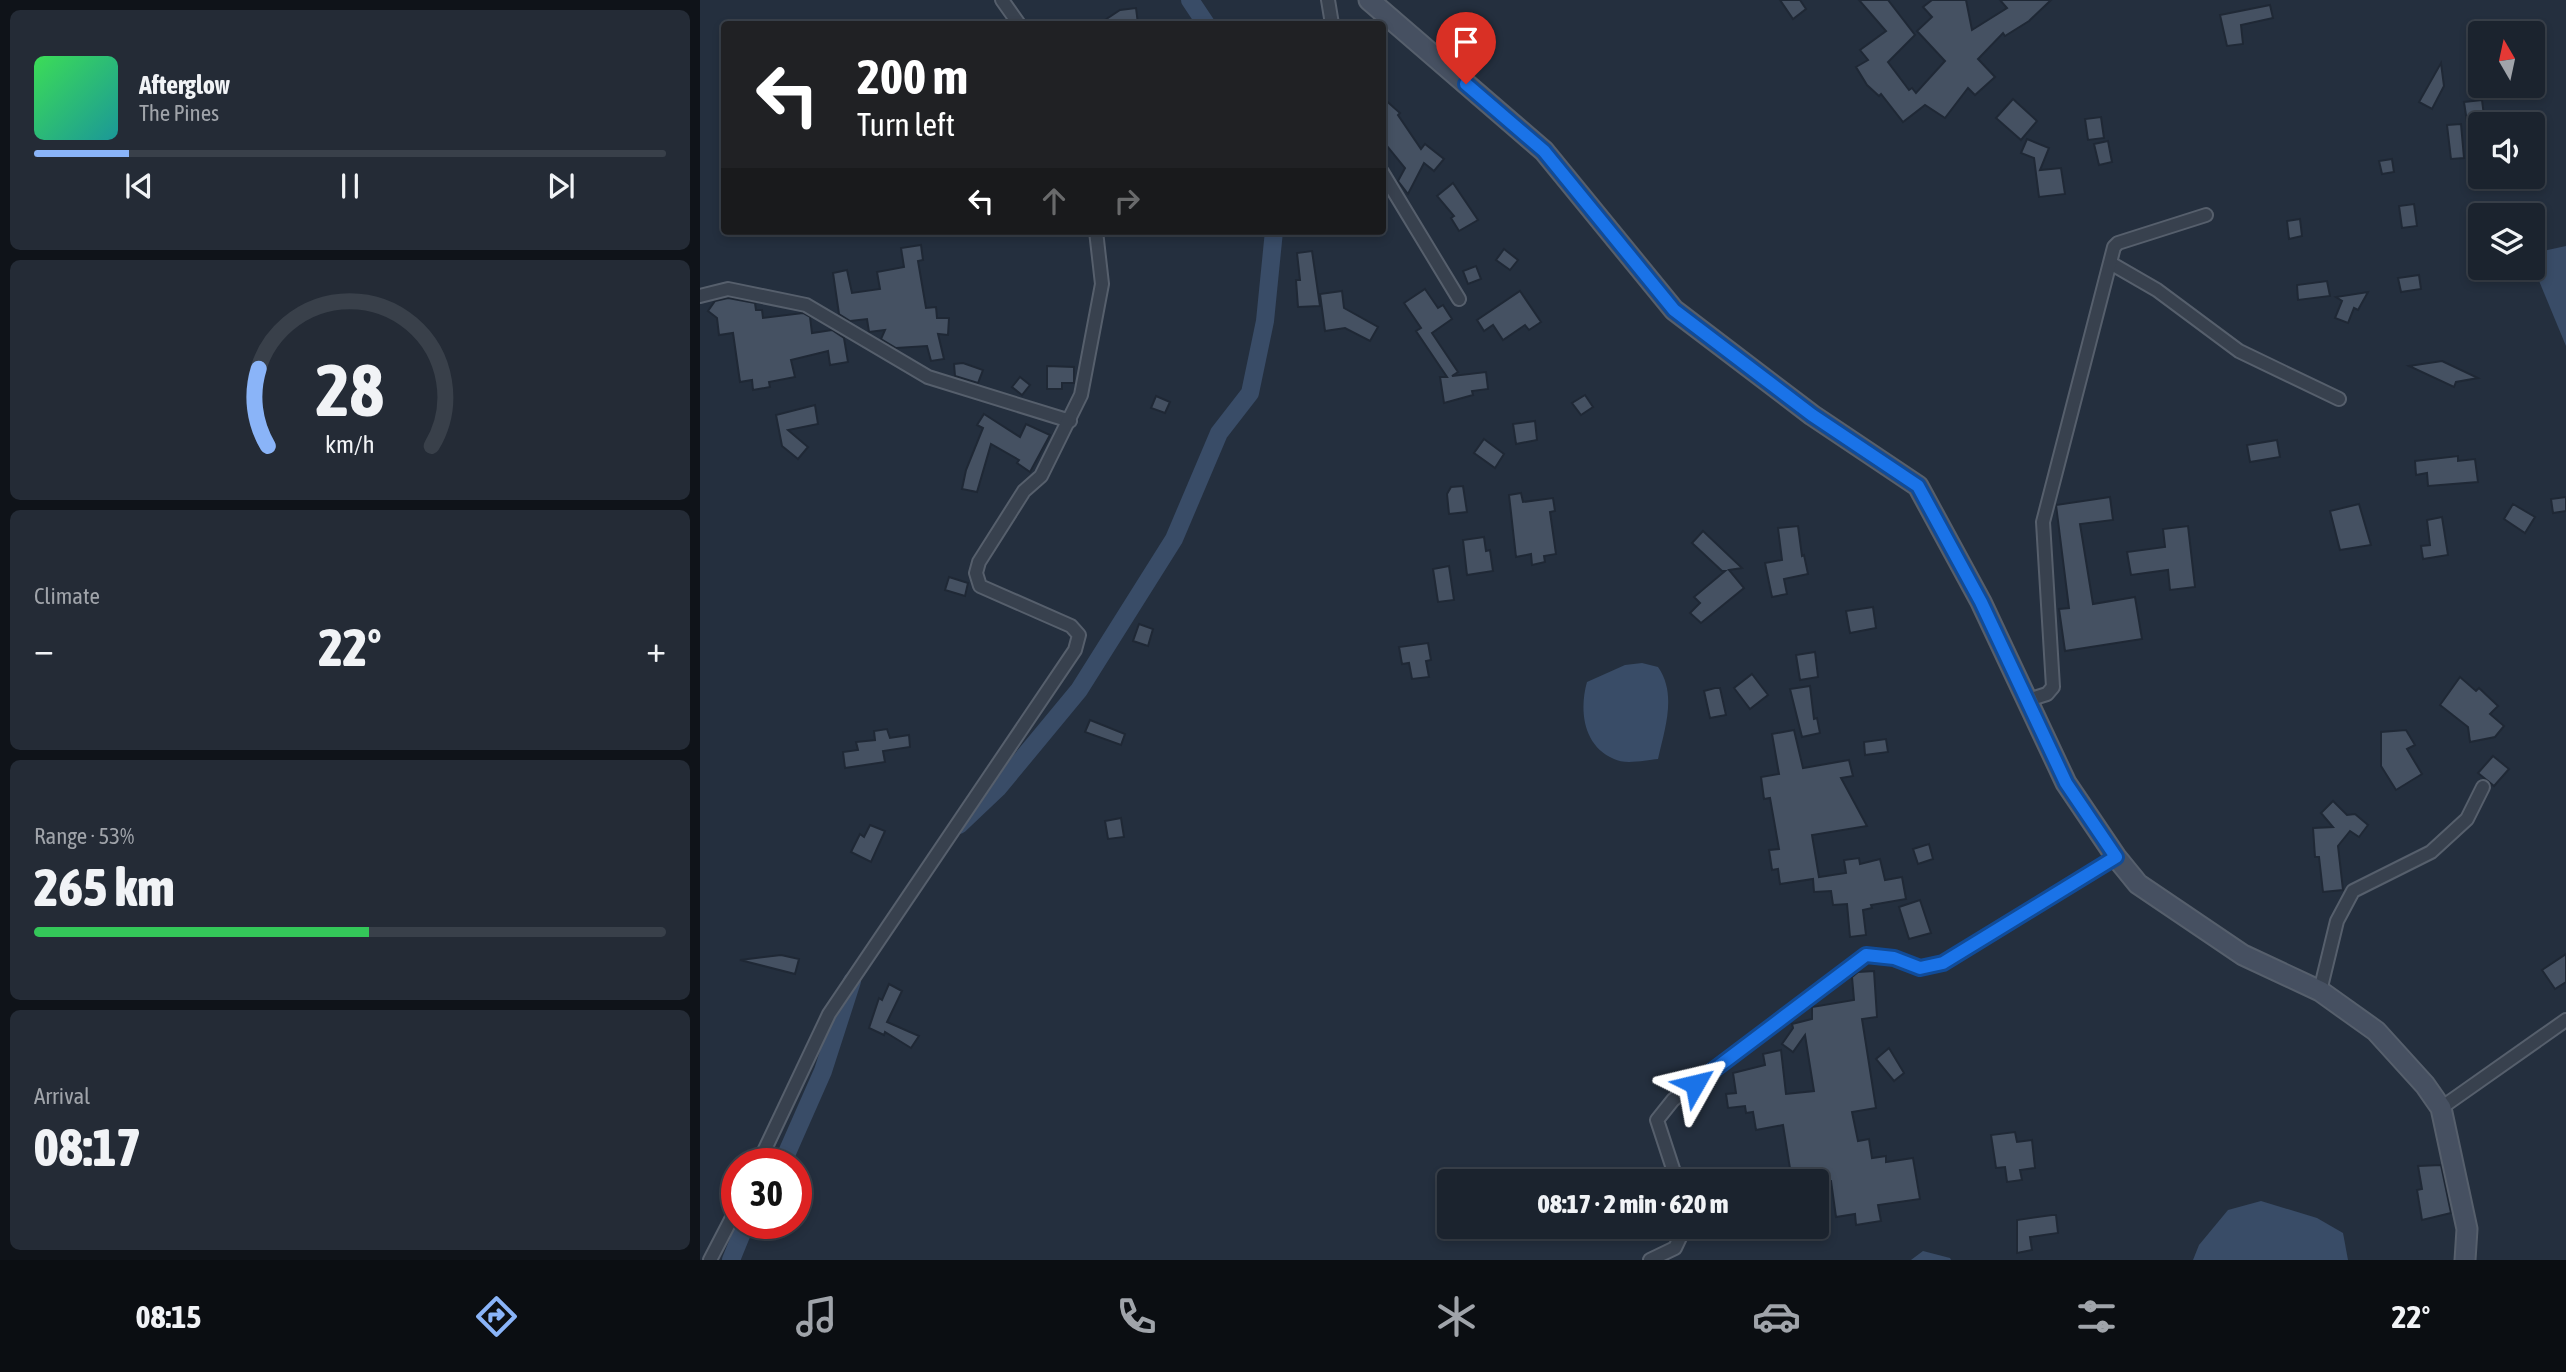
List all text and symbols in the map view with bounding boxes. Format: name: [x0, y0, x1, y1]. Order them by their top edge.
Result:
pin: [1436, 12.0, 1496, 84]
north arrow: [2468, 21, 2544, 98]
map controls: [2468, 21, 2545, 280]
icon: arrive: [1447, 23, 1485, 61]
text: 200 m: [857, 48, 968, 104]
icon: left: [742, 49, 833, 140]
text: Afterglow: [139, 70, 230, 100]
text: The Pines: [139, 100, 219, 126]
text: Turn left: [857, 106, 955, 143]
button: sound: [2468, 112, 2545, 189]
icon: previous: [120, 167, 158, 205]
icon: pause: [331, 167, 369, 205]
icon: next: [542, 167, 580, 205]
icon: left: [962, 182, 1000, 220]
icon: ahead: [1035, 182, 1073, 220]
icon: right: [1108, 182, 1146, 220]
button: layers: [2468, 203, 2545, 280]
text: 28: [316, 348, 384, 431]
text: km/h: [325, 430, 375, 458]
text: Climate: [34, 583, 100, 609]
text: 22°: [318, 617, 382, 677]
text: −: [34, 627, 54, 670]
text: +: [646, 627, 666, 670]
text: Range · 53%: [34, 823, 134, 849]
text: 265 km: [34, 857, 175, 917]
position arrow: [1658, 1047, 1732, 1121]
text: Arrival: [34, 1083, 90, 1109]
text: 08:17: [34, 1117, 141, 1177]
speed limit sign: 30: [721, 1148, 812, 1239]
text: 08:17 · 2 min · 620 m: [1538, 1189, 1728, 1219]
icon: directions: [472, 1292, 521, 1341]
icon: music: [792, 1292, 841, 1341]
icon: phone: [1112, 1292, 1161, 1341]
icon: climate: [1432, 1292, 1481, 1341]
icon: car: [1752, 1292, 1801, 1341]
icon: filters: [2072, 1292, 2121, 1341]
text: 08:15: [135, 1298, 201, 1335]
text: 22°: [2392, 1298, 2430, 1335]

